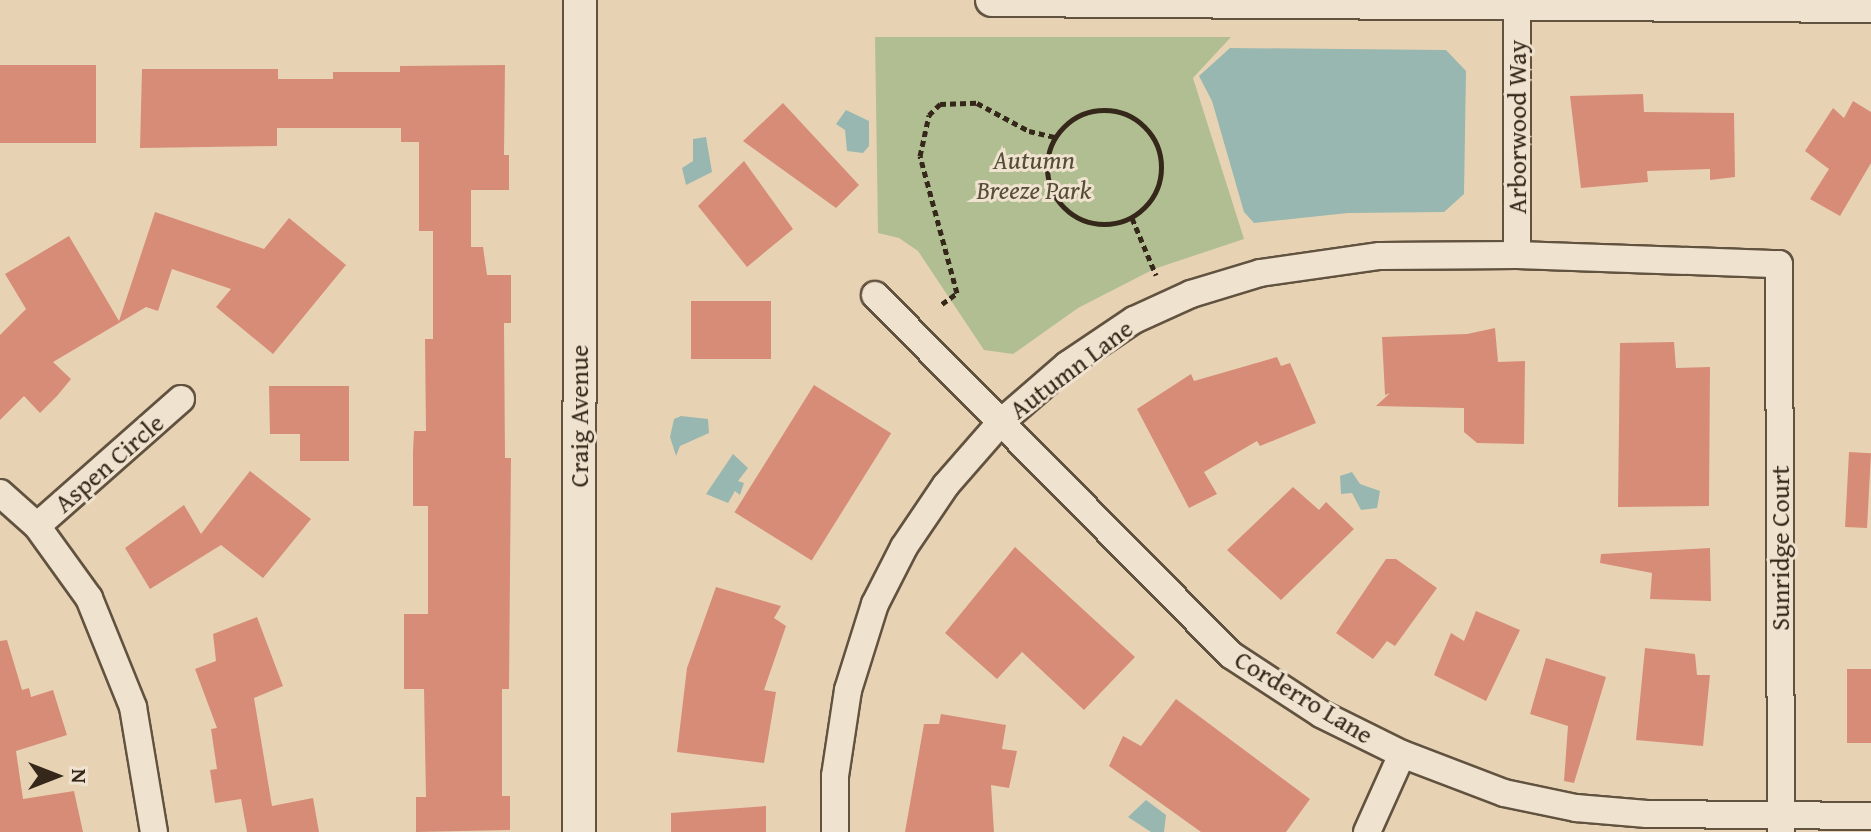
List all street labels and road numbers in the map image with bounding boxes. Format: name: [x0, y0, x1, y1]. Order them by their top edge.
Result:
street label: Arborwood Way: [1501, 40, 1533, 214]
street label: Autumn Lane: [1003, 312, 1139, 426]
street label: Craig Avenue: [563, 345, 595, 487]
street label: Aspen Circle: [48, 407, 170, 519]
street label: Sunridge Court: [1764, 465, 1796, 631]
street label: Corderro Lane: [1229, 644, 1379, 750]

